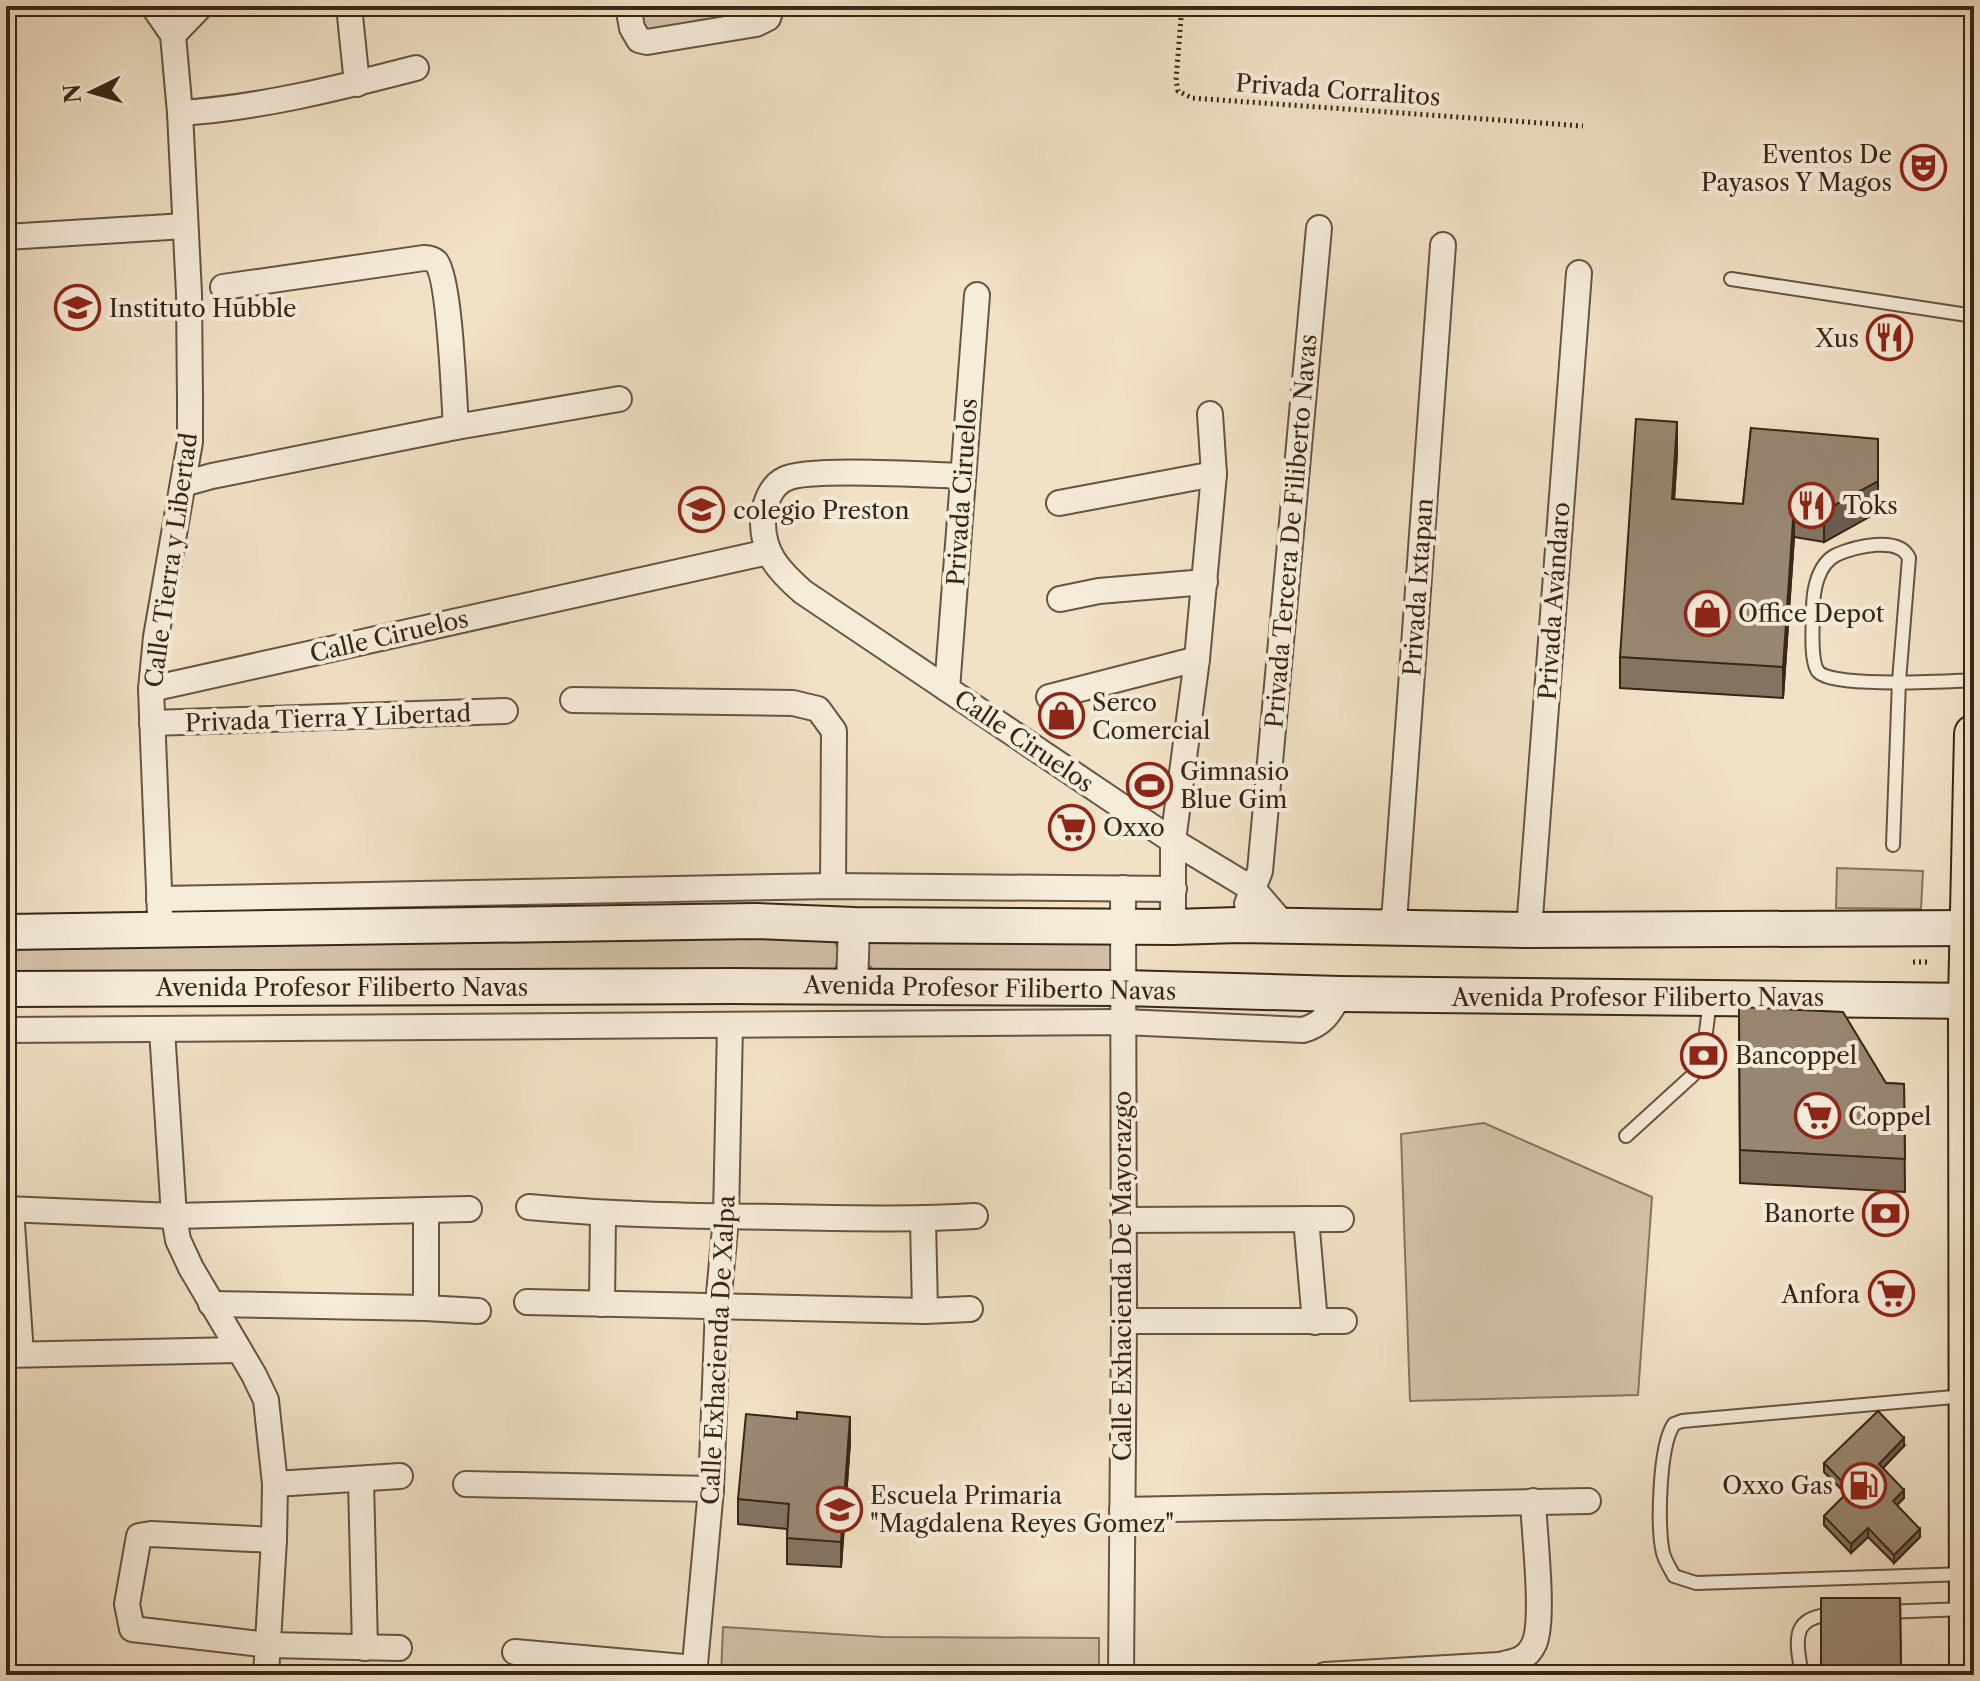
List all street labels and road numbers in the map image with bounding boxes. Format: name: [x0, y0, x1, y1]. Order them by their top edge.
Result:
street label: Privada Corralitos: [1235, 68, 1441, 112]
street label: Privada Tercera De Filiberto Navas: [1259, 333, 1323, 729]
street label: Privada Ciruelos: [941, 397, 983, 587]
street label: Calle Tierra y Libertad: [139, 430, 203, 689]
street label: Privada Ixtapan: [1397, 497, 1439, 677]
street label: Privada Avándaro: [1533, 501, 1575, 701]
street label: Calle Ciruelos: [307, 604, 471, 668]
street label: Calle Ciruelos: [949, 684, 1099, 798]
street label: Privada Tierra Y Libertad: [184, 698, 472, 737]
street label: Avenida Profesor Filiberto Navas: [803, 970, 1176, 1006]
street label: Avenida Profesor Filiberto Navas: [155, 973, 528, 1002]
street label: Avenida Profesor Filiberto Navas: [1451, 983, 1824, 1012]
street label: Calle Exhacienda De Mayorazgo: [1108, 1091, 1137, 1461]
street label: Calle Exhacienda De Xalpa: [695, 1194, 741, 1506]

